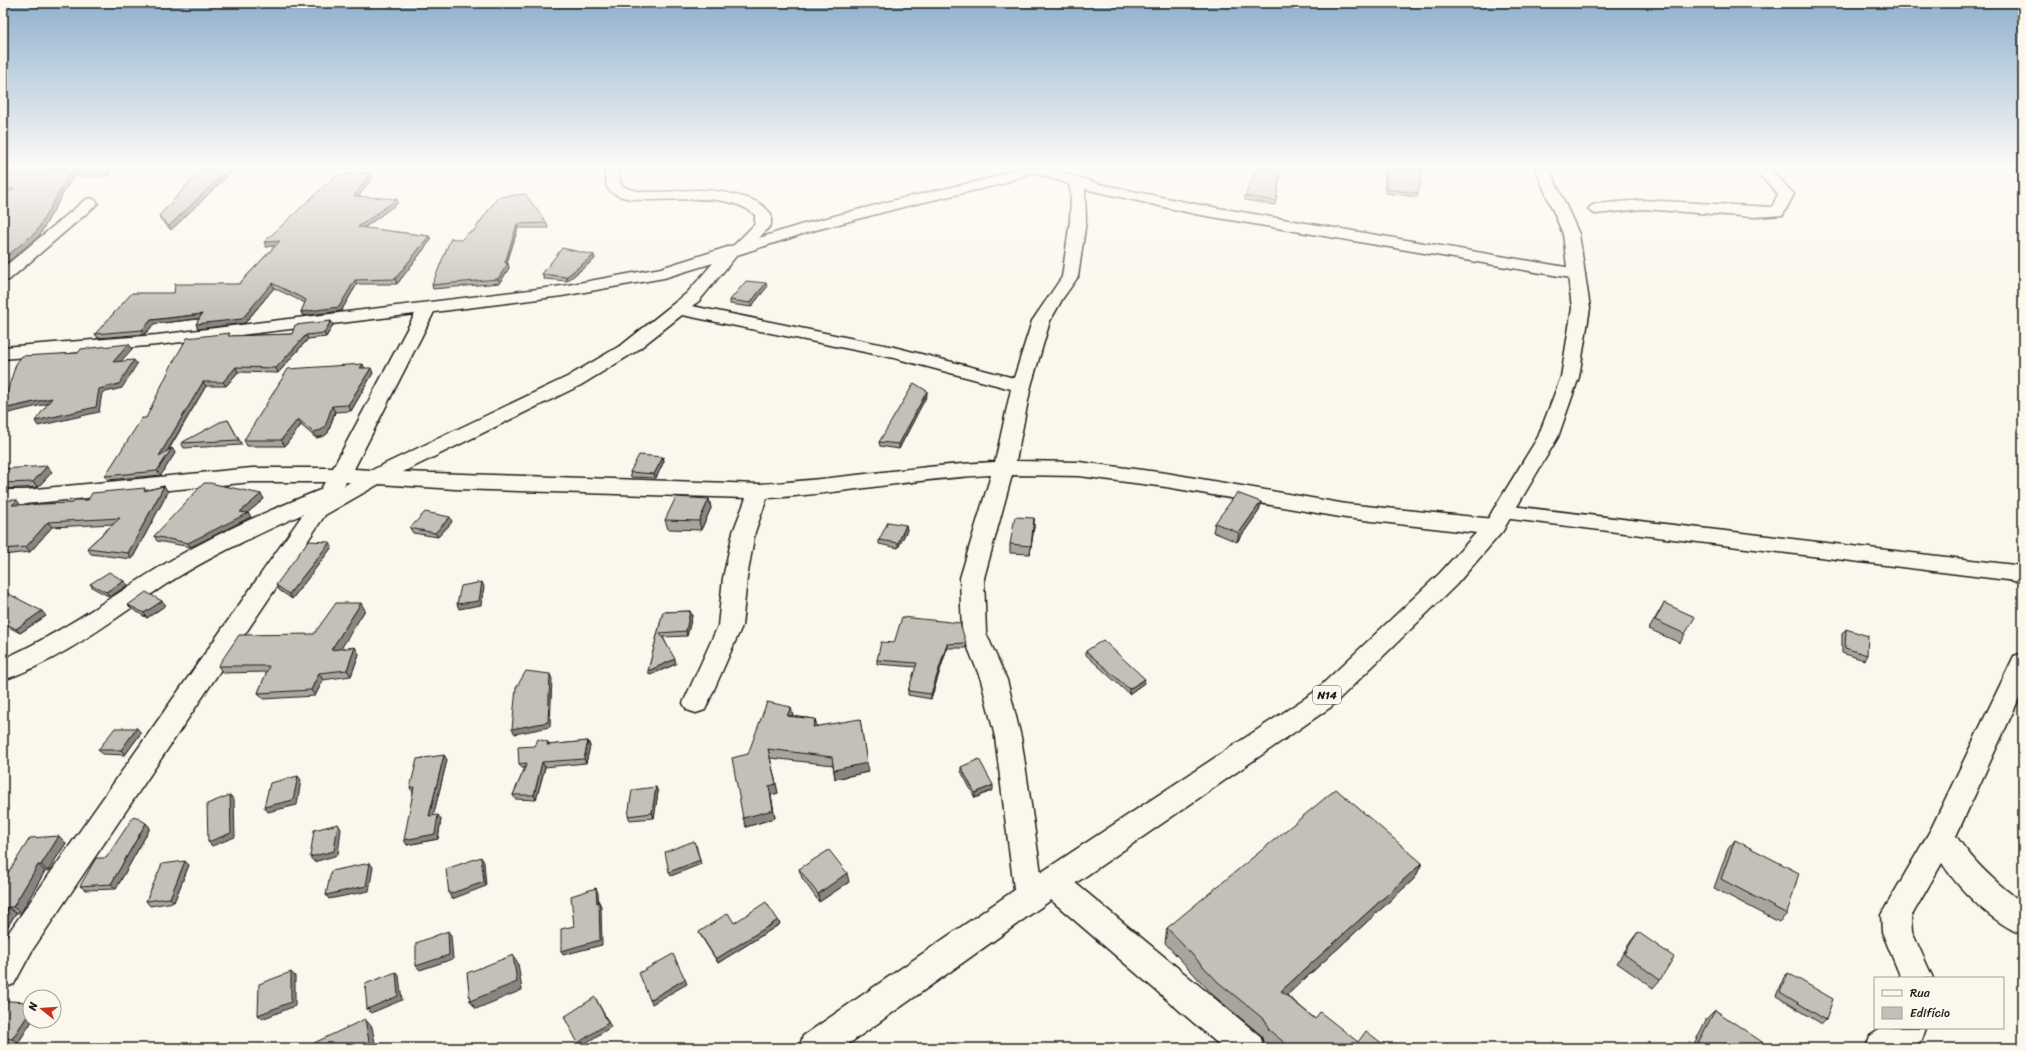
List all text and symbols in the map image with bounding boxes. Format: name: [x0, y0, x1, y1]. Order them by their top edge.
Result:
road number: N14: [1313, 686, 1341, 704]
legend: [1874, 977, 2004, 1029]
text: Rua: [1910, 982, 1931, 1004]
north arrow: [22, 989, 62, 1029]
text: N: [22, 999, 43, 1014]
text: Edifício: [1910, 1002, 1950, 1024]

